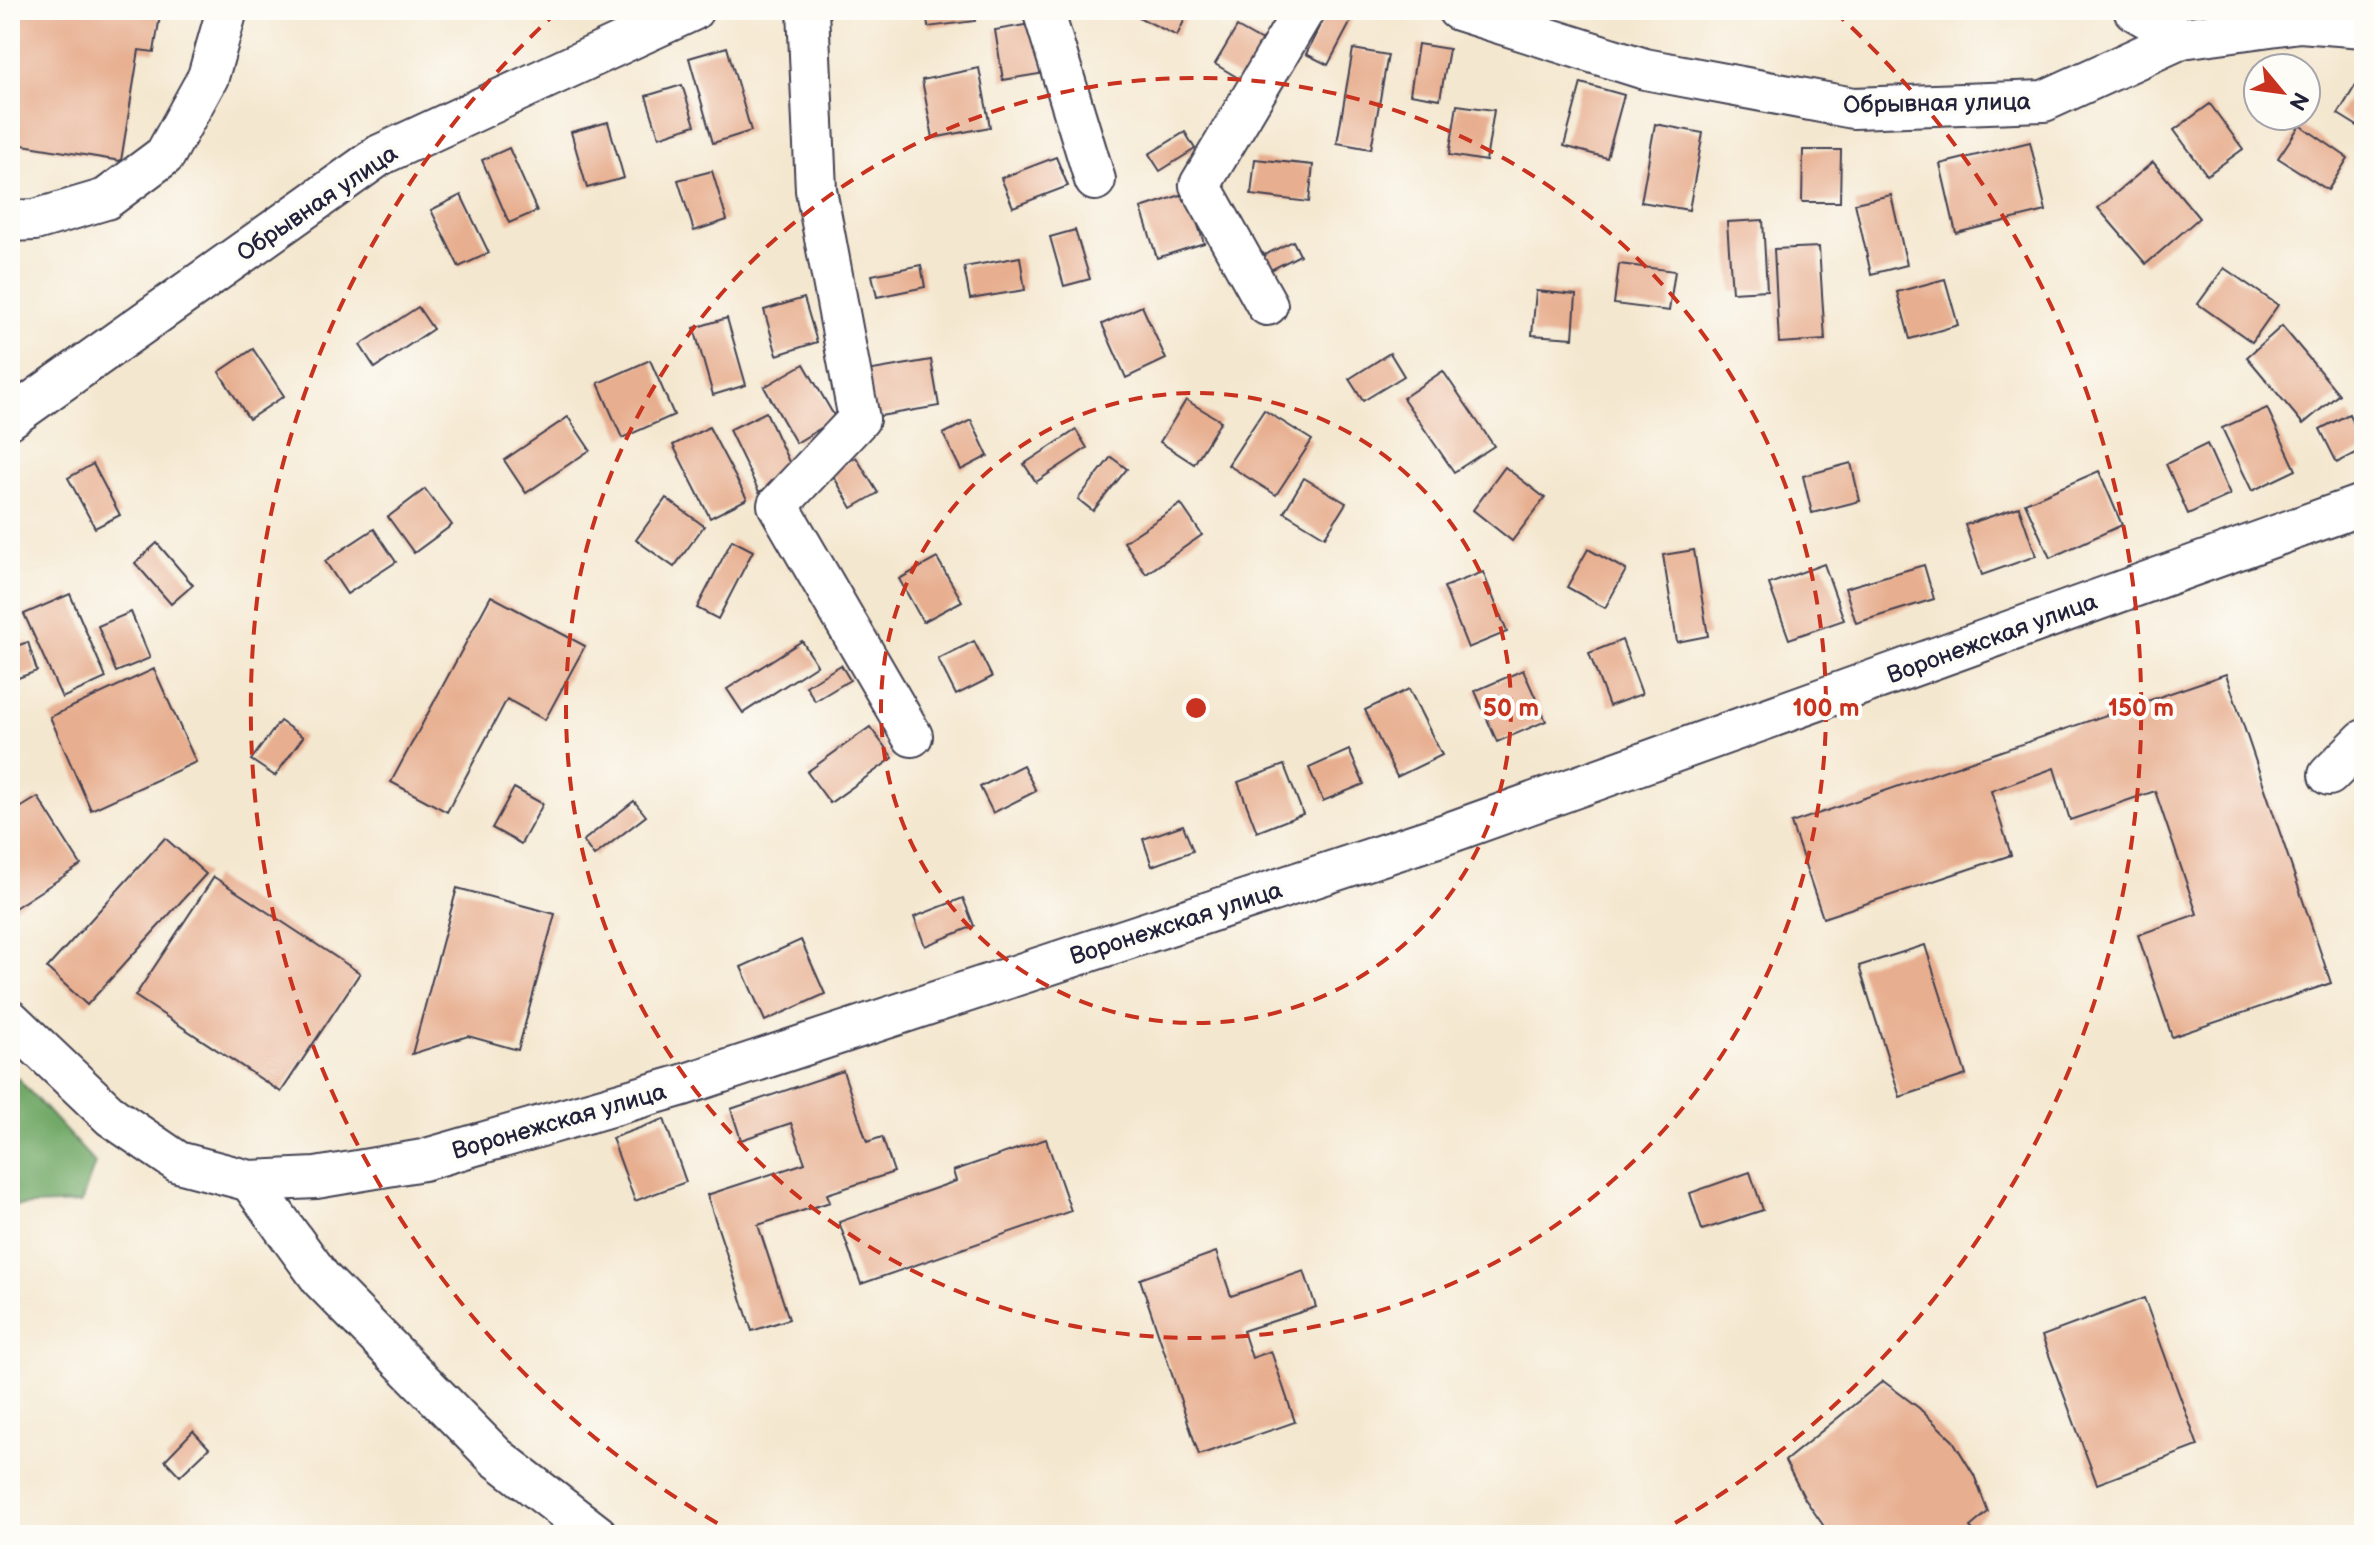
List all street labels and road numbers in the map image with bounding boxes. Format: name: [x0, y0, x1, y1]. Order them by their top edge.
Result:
street label: Обрывная улица: [1843, 87, 2031, 120]
street label: Обрывная улица: [231, 139, 403, 268]
street label: Воронежская улица: [1883, 587, 2101, 690]
street label: Воронежская улица: [1066, 875, 1286, 972]
street label: Воронежская улица: [449, 1077, 670, 1166]

